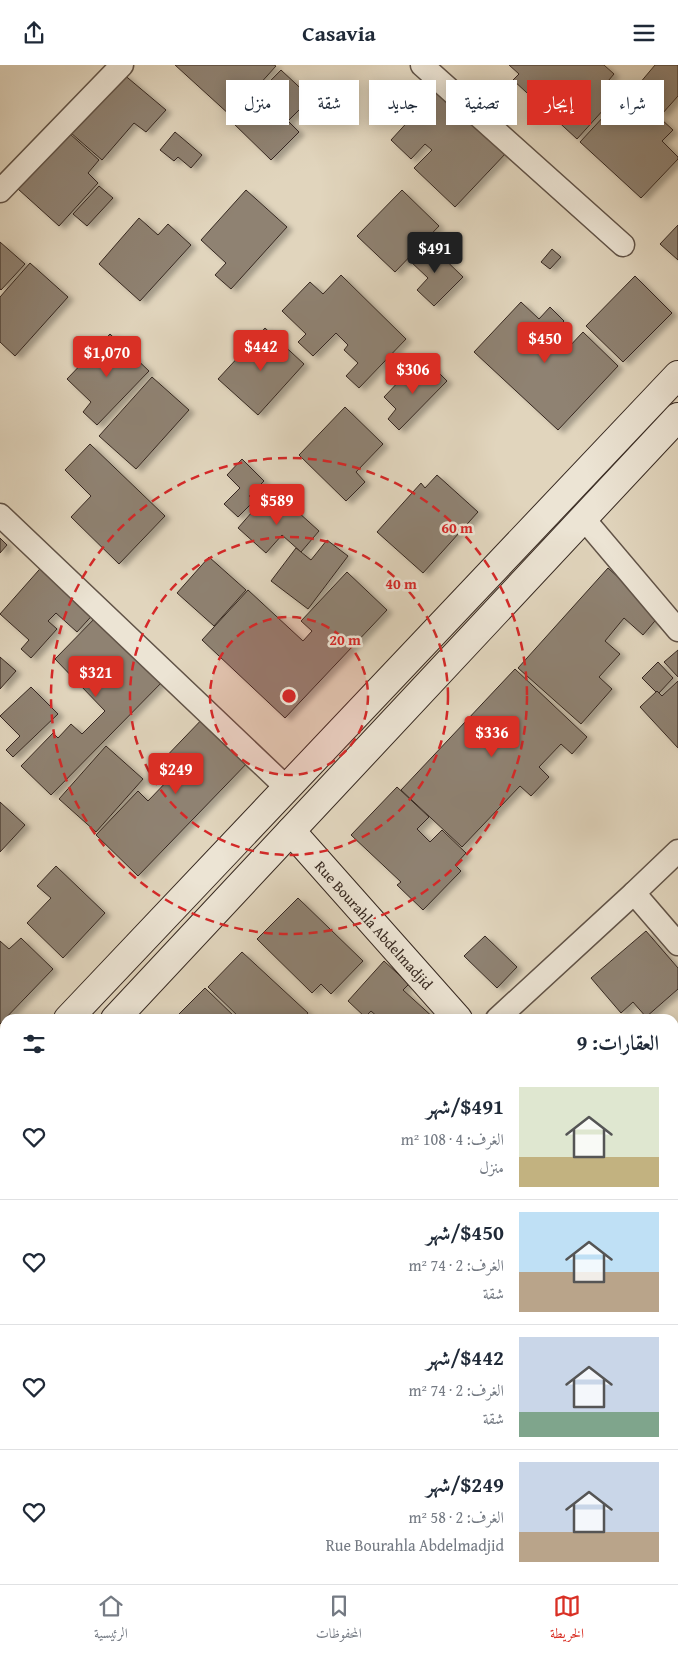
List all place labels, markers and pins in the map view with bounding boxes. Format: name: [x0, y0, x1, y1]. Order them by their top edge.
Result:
pin: $491: [405, 231, 465, 274]
pin: $450: [515, 321, 575, 364]
pin: $442: [231, 329, 291, 372]
pin: $1,070: [66, 335, 148, 378]
pin: $306: [383, 353, 443, 395]
pin: $589: [247, 483, 307, 526]
pin: $321: [66, 655, 126, 698]
centre of rings: [280, 687, 298, 705]
pin: $336: [462, 715, 522, 758]
pin: $249: [146, 753, 206, 795]

